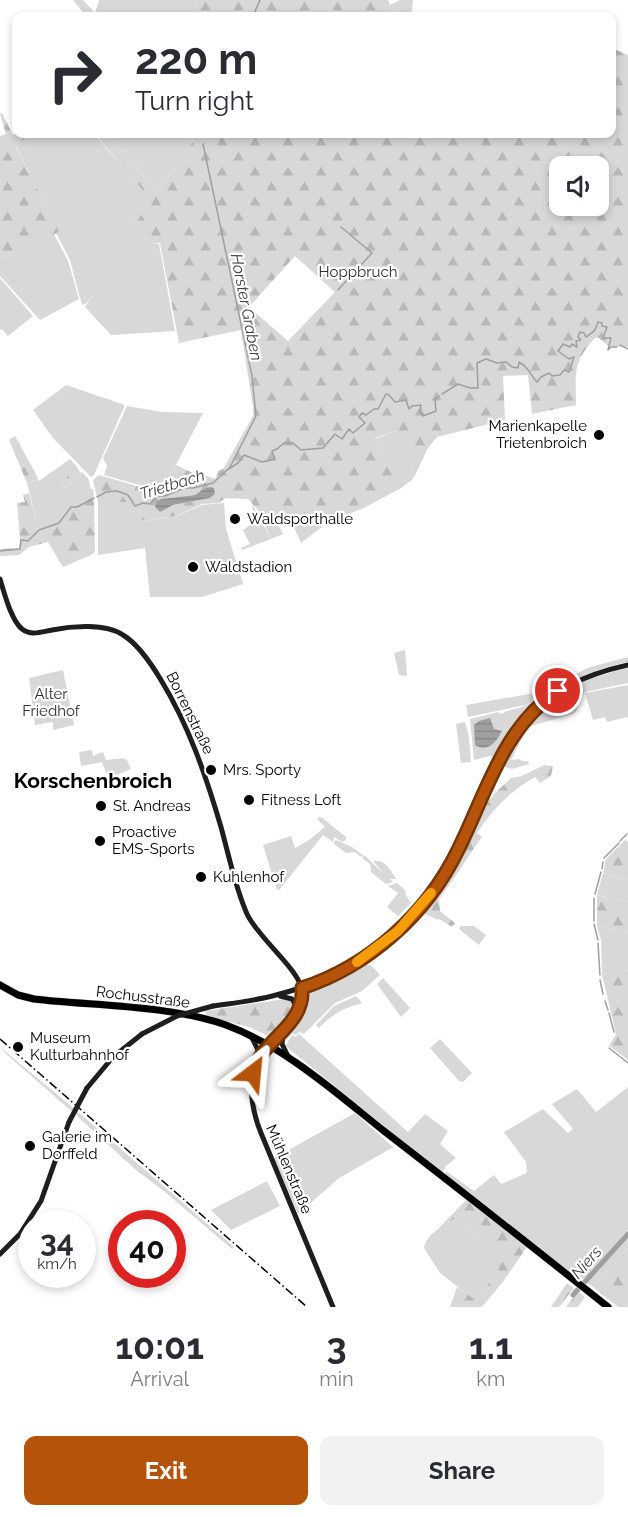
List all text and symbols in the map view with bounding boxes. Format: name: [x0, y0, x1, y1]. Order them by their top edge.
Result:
text: 220 m: [135, 35, 257, 84]
icon: right: [36, 36, 114, 114]
text: Turn right: [135, 85, 254, 116]
map controls: [549, 156, 609, 216]
button: sound: [549, 156, 609, 216]
water label: Horster Graben: [227, 252, 266, 362]
park label: Hoppbruch: [319, 263, 397, 281]
place label: Marienkapelle Trietenbroich: [489, 417, 587, 452]
marker: Marienkapelle Trietenbroich: [592, 428, 606, 442]
water label: Trietbach: [137, 466, 207, 503]
place label: Waldsporthalle: [247, 510, 353, 528]
marker: Waldsporthalle: [228, 512, 242, 526]
place label: Waldstadion: [205, 558, 292, 576]
marker: Waldstadion: [186, 560, 200, 574]
pin: [532, 665, 583, 716]
street label: Borrenstraße: [162, 669, 218, 757]
icon: arrive: [541, 674, 574, 707]
park label: Alter Friedhof: [22, 685, 81, 720]
place label: Mrs. Sporty: [223, 761, 301, 779]
marker: Mrs. Sporty: [204, 763, 218, 777]
district label: Korschenbroich: [14, 768, 172, 793]
place label: Fitness Loft: [261, 791, 341, 809]
marker: Fitness Loft: [242, 793, 256, 807]
place label: St. Andreas: [113, 797, 191, 815]
marker: St. Andreas: [94, 799, 108, 813]
place label: Proactive EMS-Sports: [112, 823, 195, 858]
marker: Proactive EMS-Sports: [93, 834, 107, 848]
place label: Kuhlenhof: [213, 868, 285, 886]
marker: Kuhlenhof: [194, 870, 208, 884]
street label: Rochusstraße: [95, 982, 191, 1012]
place label: Museum Kulturbahnhof: [30, 1029, 130, 1064]
marker: Museum Kulturbahnhof: [11, 1040, 25, 1054]
position arrow: [221, 1041, 285, 1105]
street label: Mühlenstraße: [262, 1122, 316, 1217]
place label: Galerie im Dorffeld: [42, 1128, 112, 1163]
marker: Galerie im Dorffeld: [23, 1139, 37, 1153]
speed limit sign: 40: [108, 1210, 186, 1288]
text: 34: [40, 1224, 74, 1259]
water label: Niers: [567, 1242, 606, 1282]
text: km/h: [37, 1255, 77, 1273]
text: 10:01: [115, 1325, 204, 1367]
text: 3: [326, 1325, 347, 1367]
text: 1.1: [469, 1325, 513, 1367]
text: Arrival: [130, 1367, 189, 1391]
text: min: [319, 1367, 354, 1391]
text: km: [476, 1367, 505, 1391]
button: Exit: [24, 1436, 308, 1505]
button: Share: [320, 1436, 604, 1505]

